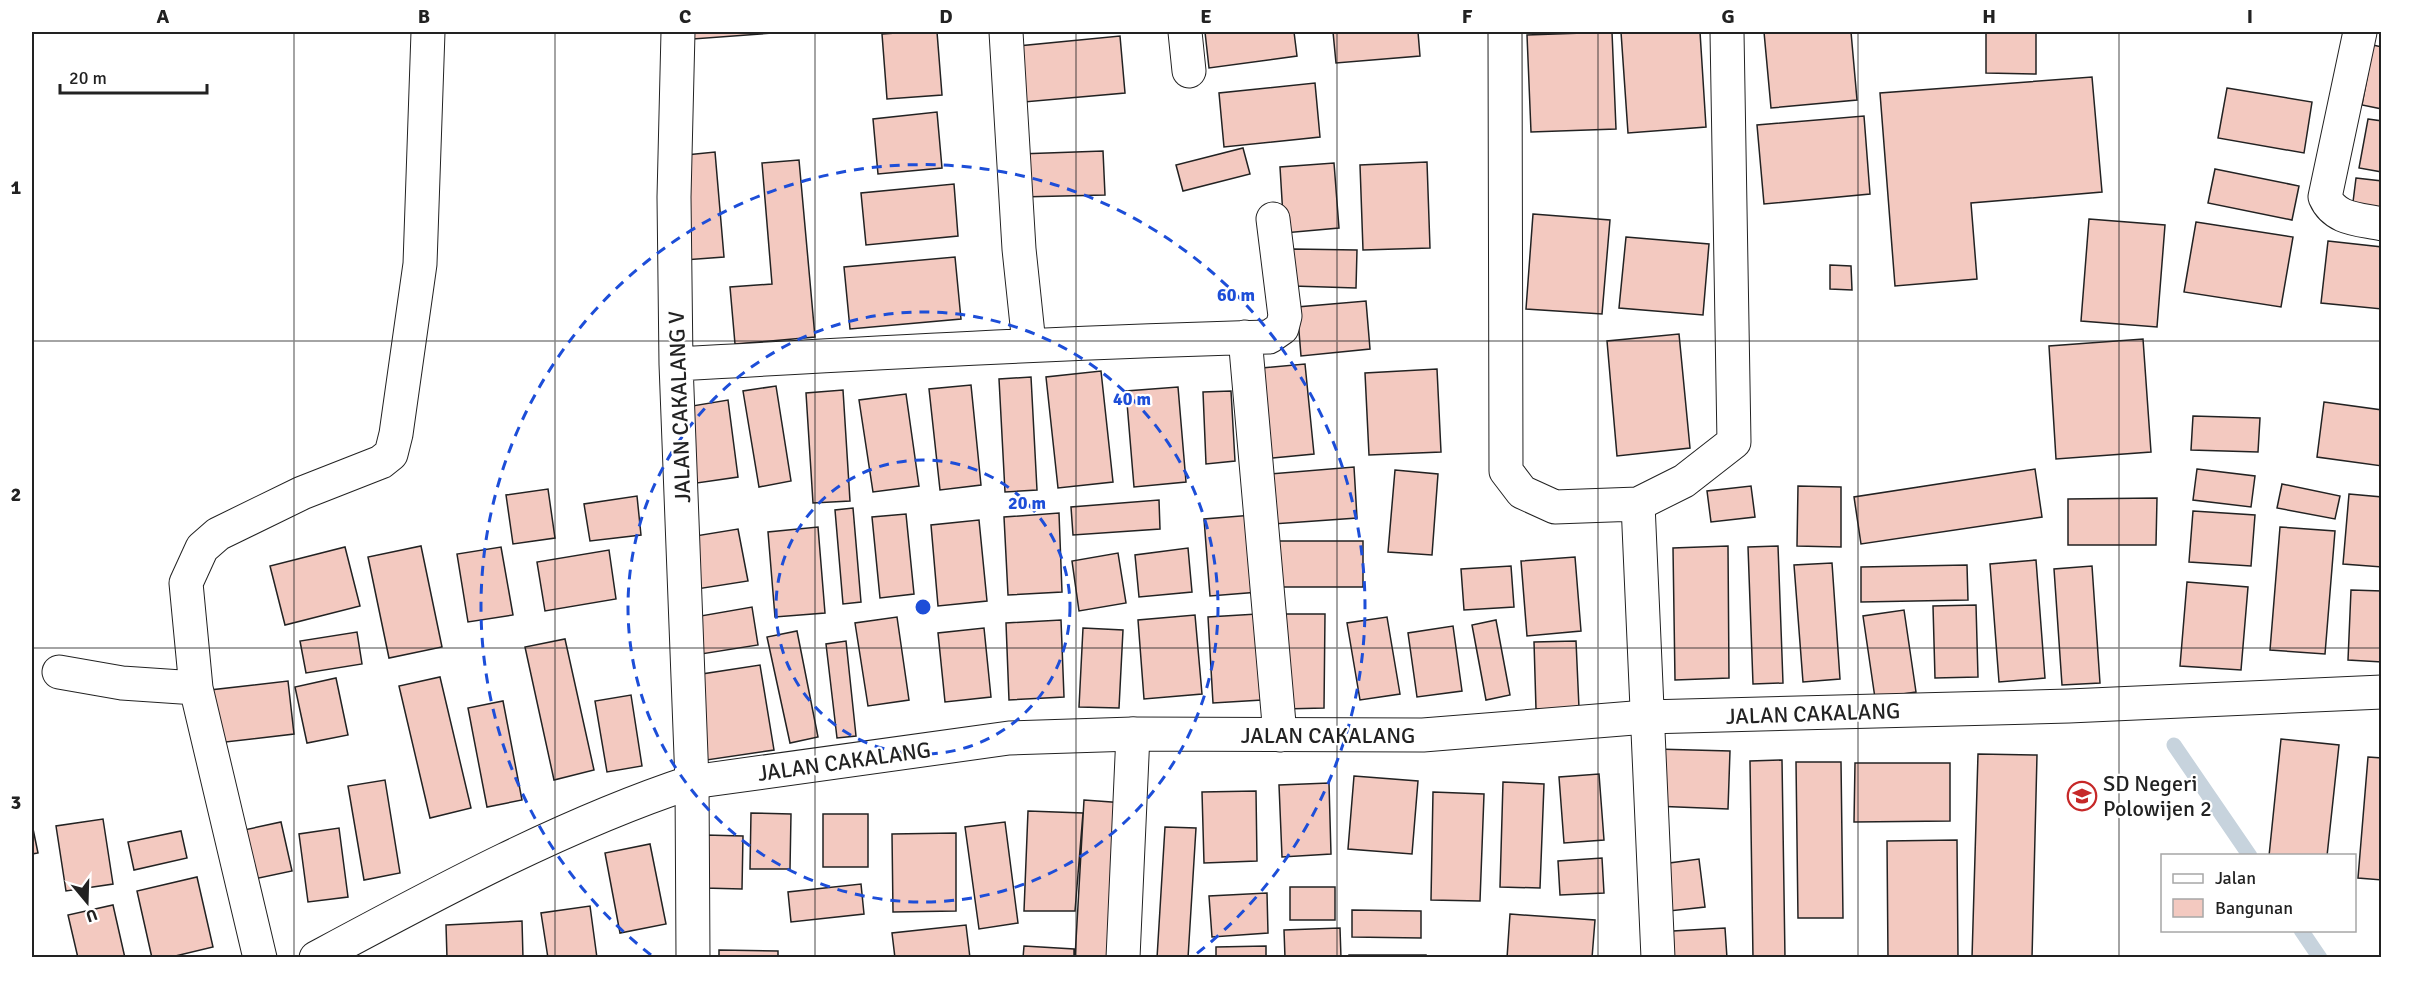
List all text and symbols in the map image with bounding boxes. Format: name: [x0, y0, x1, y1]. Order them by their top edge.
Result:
text: A: [157, 4, 170, 29]
text: B: [418, 4, 430, 29]
text: C: [679, 4, 691, 29]
text: D: [939, 4, 953, 29]
text: E: [1200, 4, 1212, 29]
text: F: [1462, 4, 1473, 29]
text: G: [1721, 4, 1735, 29]
text: H: [1982, 4, 1996, 29]
text: I: [2247, 4, 2253, 29]
scale bar: [60, 57, 207, 95]
text: 20 m: [69, 67, 107, 89]
text: 1: [11, 175, 22, 200]
text: 60 m: [1217, 284, 1255, 306]
street label: JALAN CAKALANG V: [663, 310, 696, 503]
text: 40 m: [1113, 388, 1151, 410]
text: 2: [11, 482, 21, 507]
text: 20 m: [1008, 492, 1046, 514]
centre of rings: [913, 597, 933, 617]
street label: JALAN CAKALANG: [1725, 697, 1901, 730]
street label: JALAN CAKALANG: [1241, 722, 1415, 749]
street label: JALAN CAKALANG: [756, 736, 932, 787]
place label: SD Negeri Polowijen 2: [2103, 770, 2212, 822]
school or university icon: SD Negeri Polowijen 2: [2066, 780, 2098, 812]
text: 3: [11, 790, 21, 815]
legend: [2161, 854, 2356, 932]
text: Jalan: [2215, 867, 2256, 889]
north arrow: [57, 872, 117, 932]
text: Bangunan: [2215, 897, 2293, 919]
text: U: [83, 904, 100, 926]

